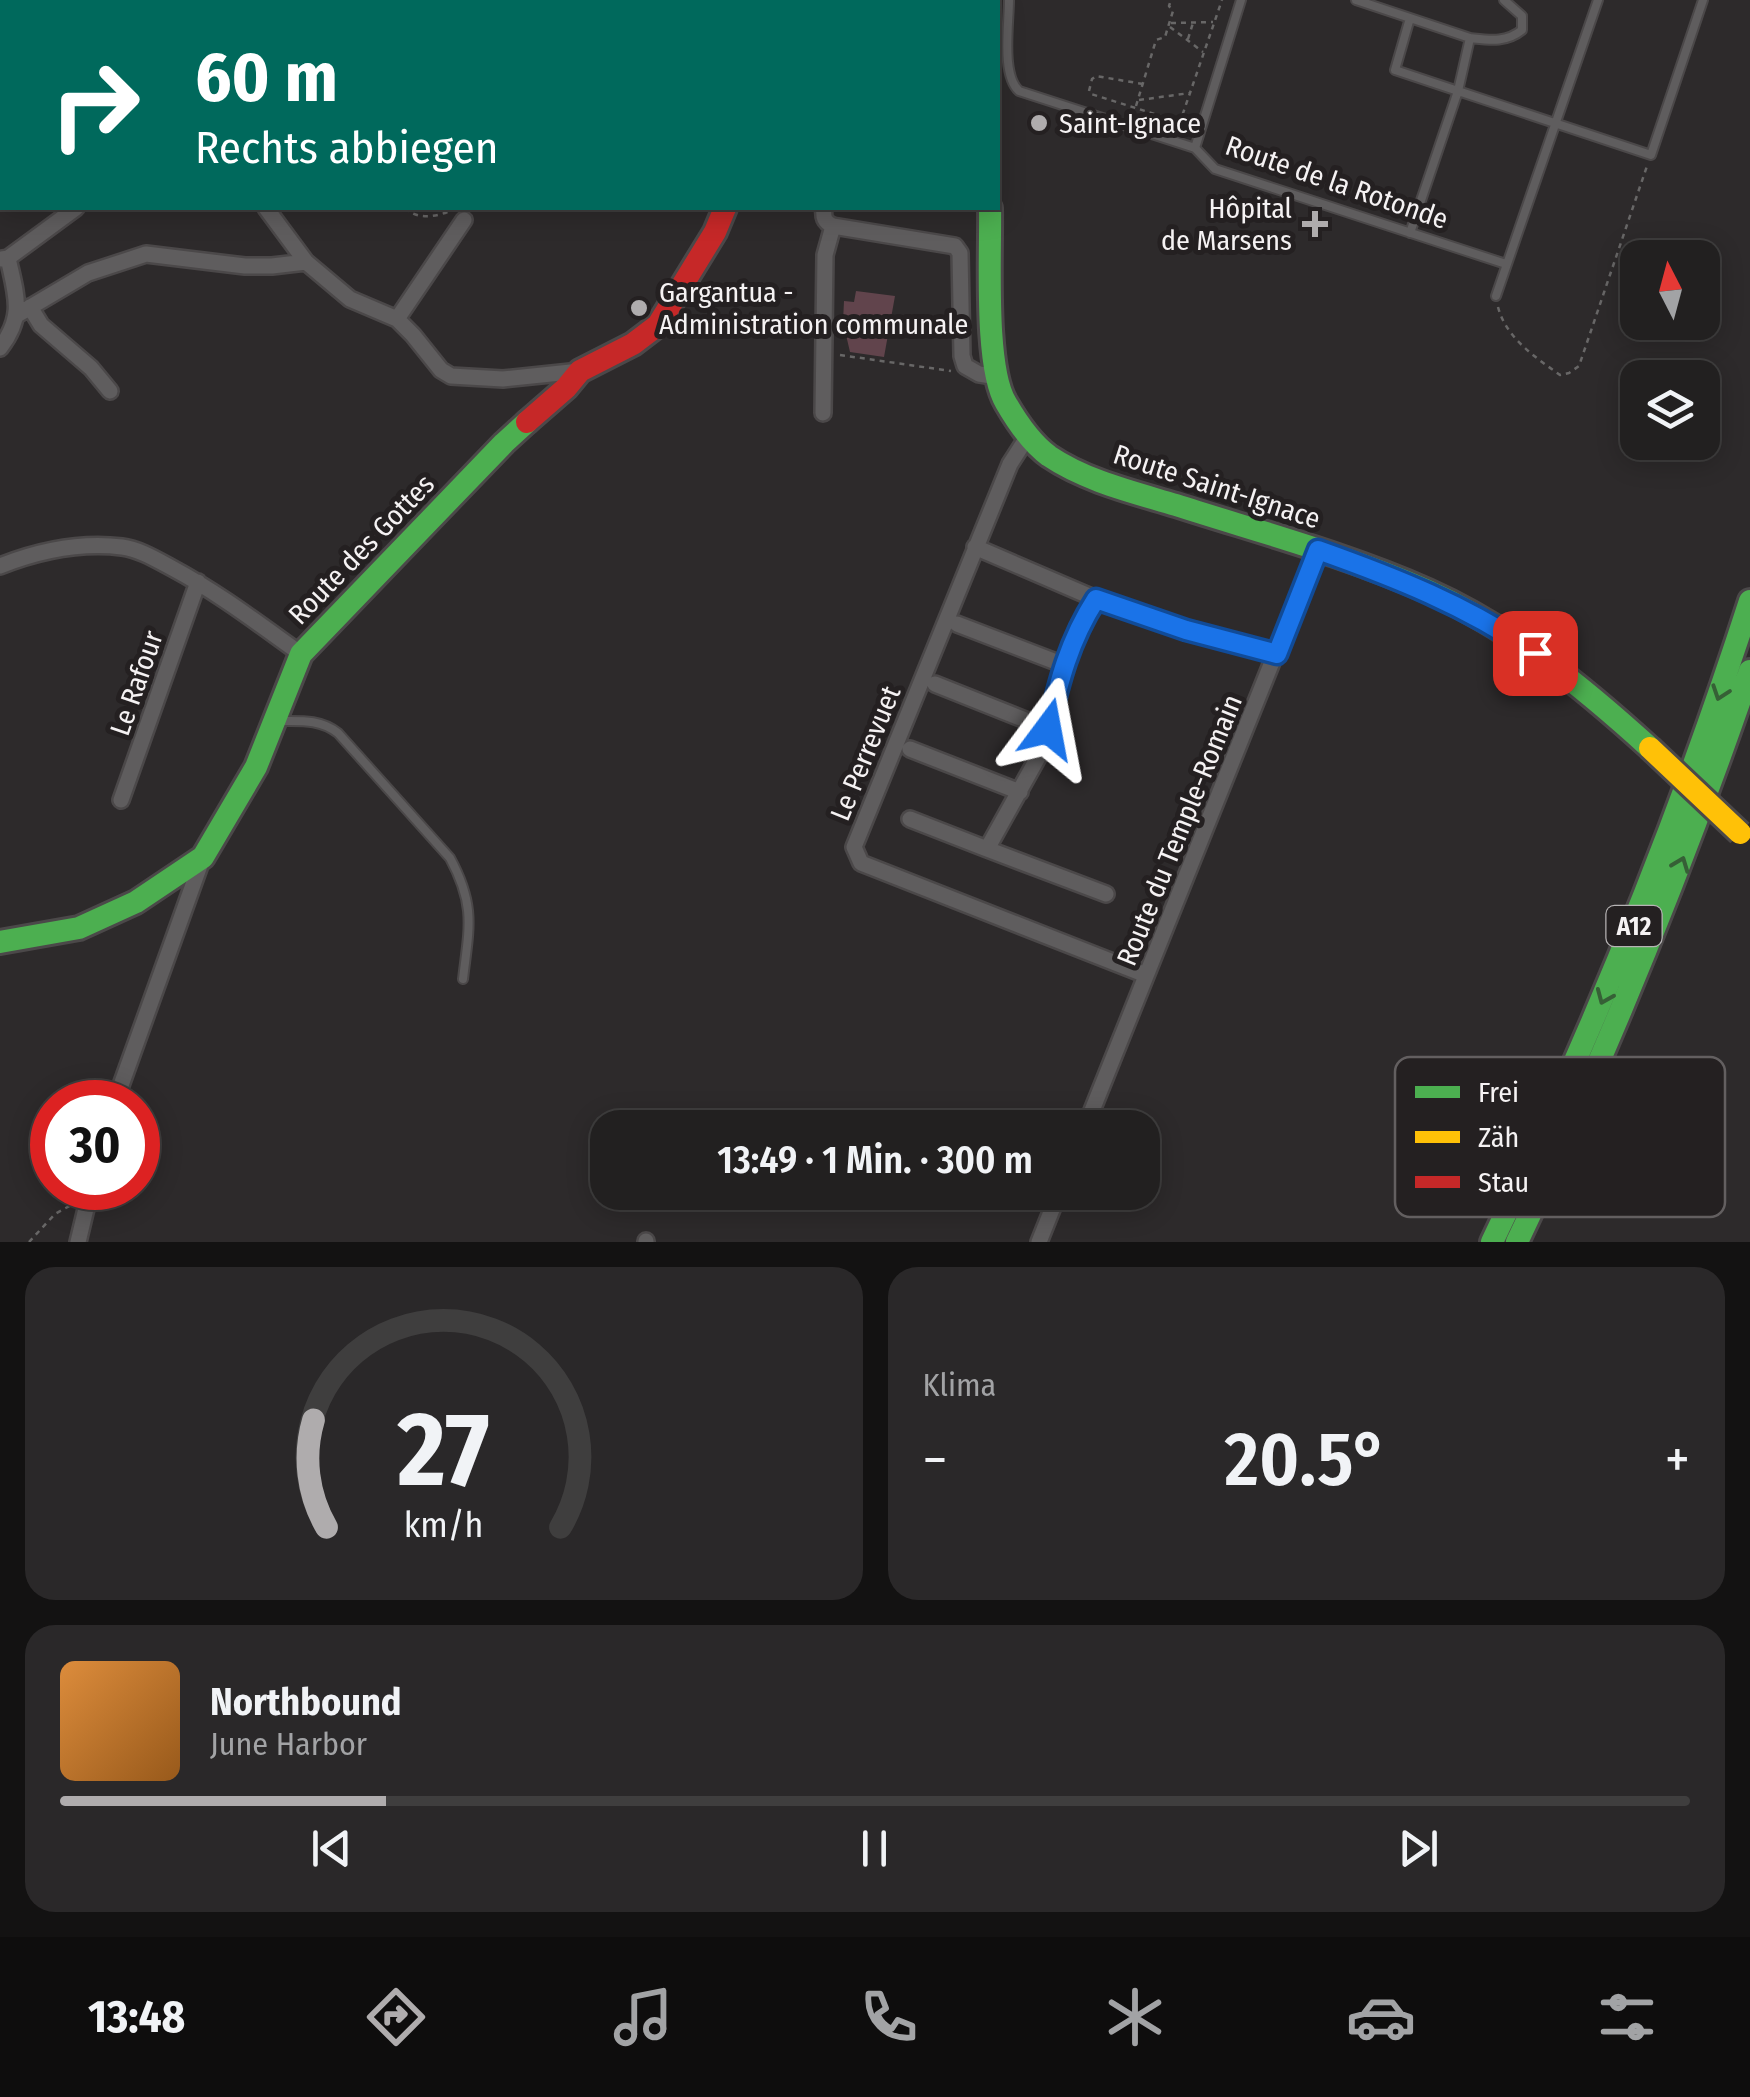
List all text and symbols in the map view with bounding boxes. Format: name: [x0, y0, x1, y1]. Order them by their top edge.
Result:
text: 60 m: [195, 36, 338, 120]
icon: right: [30, 40, 160, 170]
place label: Saint-Ignace: [1059, 107, 1201, 140]
marker: Saint-Ignace: [1028, 112, 1050, 134]
text: Rechts abbiegen: [195, 121, 498, 175]
street label: Route de la Rotonde: [1221, 129, 1452, 236]
place label: Hôpital de Marsens: [1161, 192, 1292, 257]
marker: Hôpital de Marsens: [1302, 211, 1328, 237]
north arrow: [1620, 240, 1720, 340]
map controls: [1620, 240, 1720, 460]
place label: Gargantua - Administration communale: [659, 276, 968, 341]
marker: Gargantua - Administration communale: [628, 297, 650, 319]
button: layers: [1620, 360, 1720, 460]
street label: Route Saint-Ignace: [1109, 438, 1324, 535]
street label: Route des Gottes: [282, 468, 441, 631]
pin: [1493, 611, 1578, 696]
street label: Le Rafour: [103, 626, 170, 740]
icon: arrive: [1508, 626, 1563, 681]
position arrow: [996, 677, 1100, 781]
street label: Le Perrevuet: [823, 680, 908, 825]
one-way arrow: [1711, 684, 1732, 701]
street label: Route du Temple-Romain: [1110, 690, 1249, 970]
one-way arrow: [1670, 856, 1690, 874]
road number: A12: [1606, 906, 1662, 946]
one-way arrow: [1596, 987, 1616, 1005]
legend: [1395, 1057, 1725, 1217]
text: Frei: [1478, 1076, 1519, 1109]
speed limit sign: 30: [30, 1080, 160, 1210]
text: Zäh: [1478, 1121, 1519, 1154]
text: 13:49 · 1 Min. · 300 m: [717, 1137, 1033, 1183]
text: Stau: [1478, 1166, 1529, 1199]
text: Klima: [923, 1366, 996, 1404]
text: 27: [397, 1388, 490, 1513]
text: 20.5°: [1225, 1415, 1388, 1505]
text: −: [923, 1427, 947, 1493]
text: +: [1665, 1427, 1690, 1493]
text: km/h: [404, 1504, 484, 1546]
text: Northbound: [210, 1679, 402, 1725]
text: June Harbor: [210, 1725, 367, 1763]
icon: previous: [304, 1821, 359, 1876]
icon: pause: [847, 1821, 902, 1876]
icon: next: [1391, 1821, 1446, 1876]
icon: directions: [361, 1982, 431, 2052]
icon: music: [608, 1982, 678, 2052]
icon: phone: [854, 1982, 924, 2052]
icon: climate: [1100, 1982, 1170, 2052]
icon: car: [1346, 1982, 1416, 2052]
icon: filters: [1592, 1982, 1662, 2052]
text: 13:48: [88, 1990, 185, 2044]

